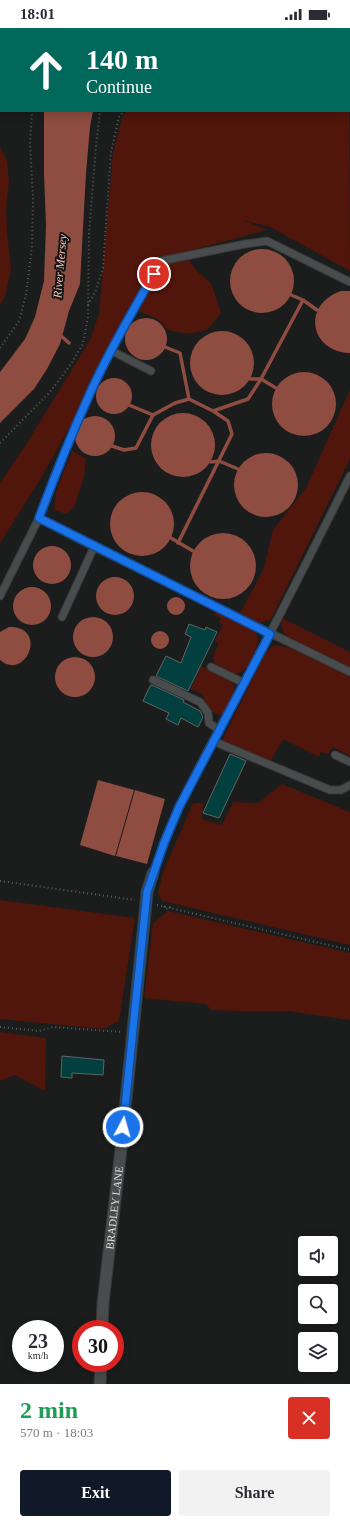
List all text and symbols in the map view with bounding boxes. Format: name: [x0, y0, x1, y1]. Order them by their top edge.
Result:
text: 18:01: [20, 6, 55, 22]
icon: ahead: [20, 44, 72, 96]
text: 140 m: [86, 44, 158, 75]
text: Continue: [86, 77, 152, 97]
water label: River Mersey: [50, 233, 70, 300]
pin: [137, 257, 171, 291]
icon: arrive: [143, 263, 165, 285]
position arrow: [102, 1106, 144, 1148]
street label: BRADLEY LANE: [103, 1165, 125, 1250]
map controls: [298, 1236, 338, 1372]
button: sound: [298, 1236, 338, 1276]
button: search: [298, 1284, 338, 1324]
speed limit sign: 30: [72, 1320, 124, 1372]
text: 23: [28, 1330, 48, 1352]
button: layers: [298, 1332, 338, 1372]
text: km/h: [28, 1350, 48, 1361]
text: 2 min: [20, 1397, 78, 1423]
button: close: [288, 1397, 330, 1439]
text: 570 m · 18:03: [20, 1425, 93, 1440]
button: Exit: [20, 1470, 171, 1516]
button: Share: [179, 1470, 330, 1516]

